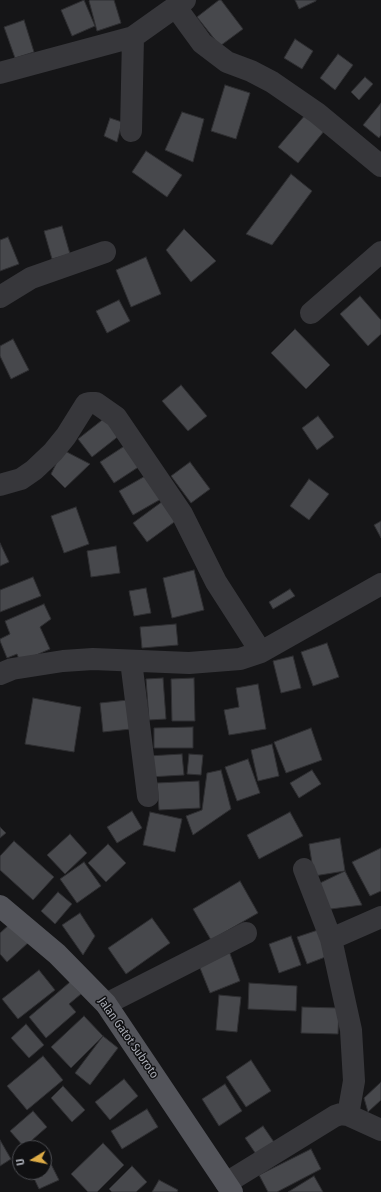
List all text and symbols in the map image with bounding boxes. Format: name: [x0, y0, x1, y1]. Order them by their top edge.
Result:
street label: Jalan Gatot Subroto: [95, 995, 161, 1081]
north arrow: [12, 1140, 52, 1180]
text: U: [14, 1158, 28, 1166]

